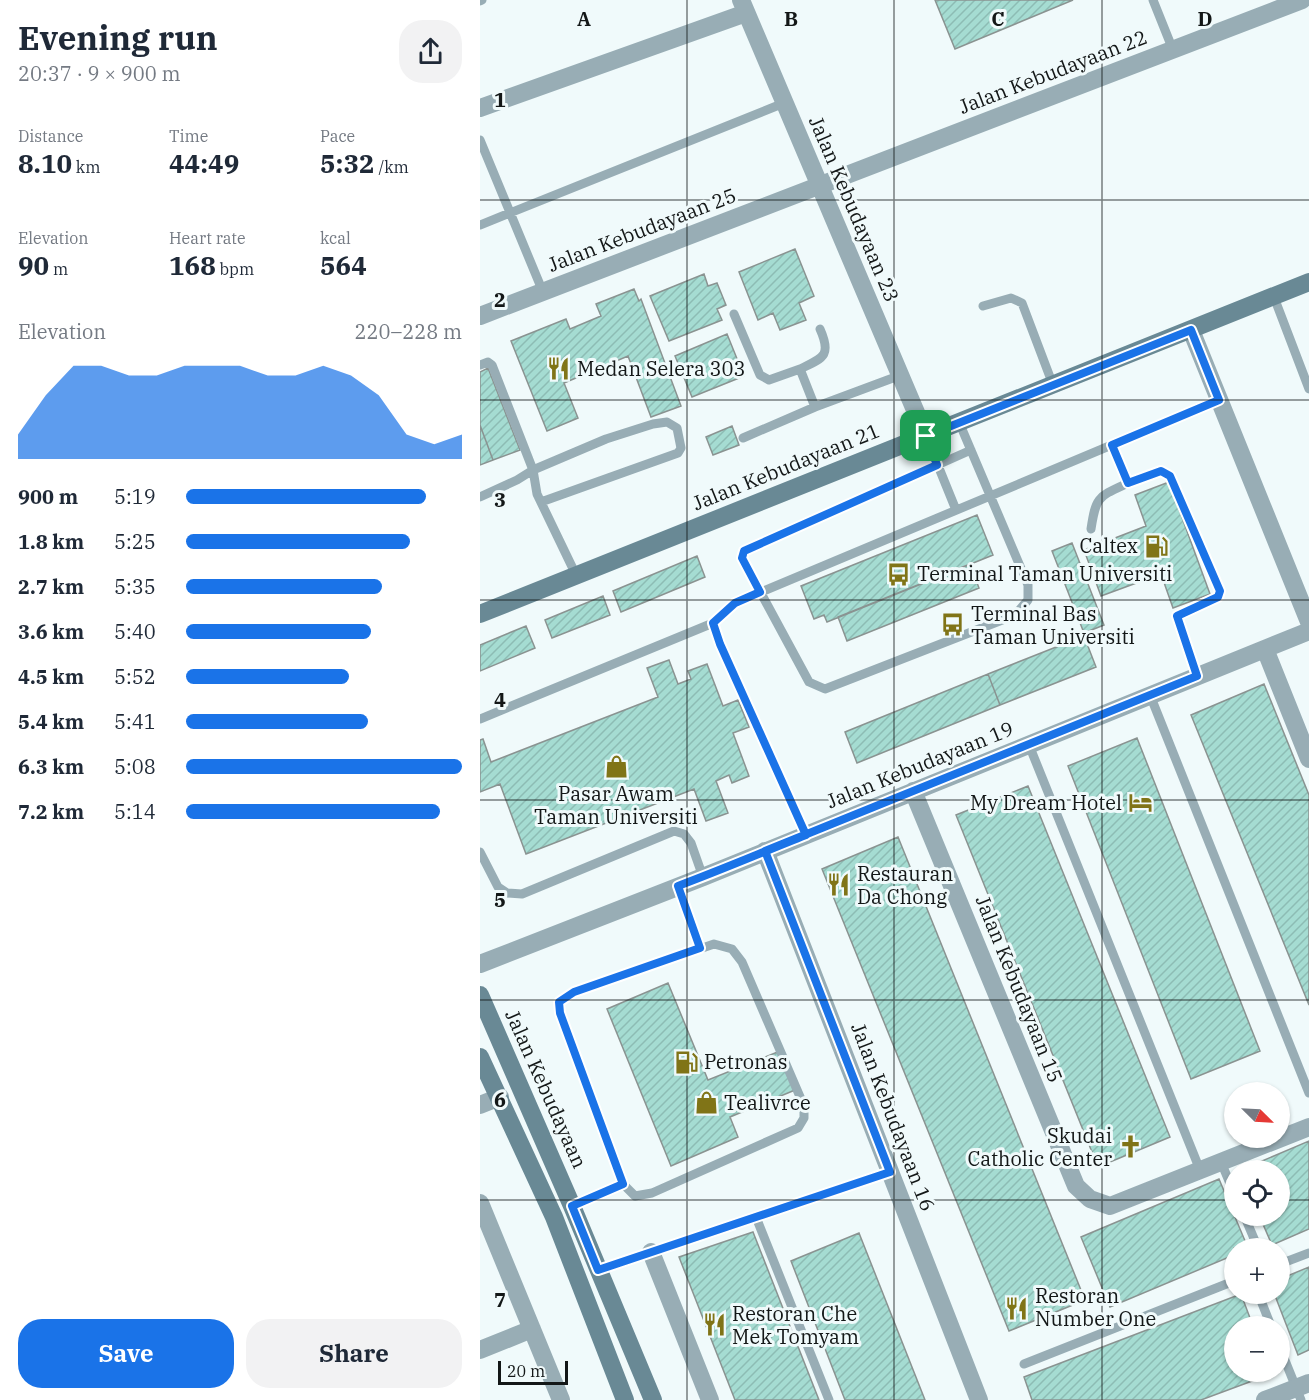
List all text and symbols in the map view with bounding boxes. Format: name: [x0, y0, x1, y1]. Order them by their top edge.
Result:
text: A: [577, 5, 591, 32]
text: B: [784, 5, 798, 32]
text: C: [991, 5, 1005, 32]
text: D: [1197, 5, 1213, 32]
text: Evening run: [18, 16, 218, 59]
button: share: [399, 20, 462, 83]
street label: Jalan Kebudayaan 22: [955, 23, 1151, 120]
text: 20:37 · 9 × 900 m: [18, 60, 181, 87]
text: 1: [494, 86, 506, 113]
street label: Jalan Kebudayaan 23: [803, 112, 906, 306]
text: Distance: [18, 126, 83, 146]
text: Time: [169, 126, 208, 146]
text: Pace: [320, 126, 355, 146]
text: 8.10: [18, 146, 72, 180]
text: 44:49: [169, 146, 239, 180]
text: 5:32: [320, 146, 375, 180]
text: km: [72, 157, 100, 177]
text: /km: [375, 157, 409, 177]
street label: Jalan Kebudayaan 25: [544, 181, 740, 278]
text: Elevation: [18, 228, 88, 248]
text: Heart rate: [169, 228, 246, 248]
text: kcal: [320, 228, 351, 248]
text: 90: [18, 248, 49, 282]
text: 168: [169, 248, 216, 282]
text: 564: [320, 248, 367, 282]
text: m: [49, 259, 68, 279]
text: bpm: [216, 259, 254, 279]
text: 2: [494, 286, 506, 313]
text: Elevation: [18, 318, 106, 345]
text: 220–228 m: [355, 318, 462, 345]
place label: Medan Selera 303: [577, 355, 745, 382]
restaurant icon: Medan Selera 303: [546, 356, 572, 382]
pin: [900, 410, 951, 461]
street label: Jalan Kebudayaan 21: [688, 417, 883, 516]
icon: arrive: [909, 419, 942, 452]
text: 900 m: [18, 483, 78, 510]
text: 5:19: [114, 483, 156, 510]
text: 3: [494, 486, 506, 513]
text: 1.8 km: [18, 528, 84, 555]
text: 5:25: [114, 528, 156, 555]
place label: Caltex: [1080, 532, 1138, 559]
fuel station icon: Caltex: [1143, 533, 1169, 559]
place label: Terminal Taman Universiti: [917, 560, 1172, 587]
bus stop icon: Terminal Taman Universiti: [886, 561, 912, 587]
text: 2.7 km: [18, 573, 84, 600]
text: 5:35: [114, 573, 156, 600]
place label: Terminal Bas Taman Universiti: [971, 600, 1135, 650]
bus stop icon: Terminal Bas Taman Universiti: [940, 612, 966, 638]
text: 3.6 km: [18, 618, 84, 645]
text: 5:40: [114, 618, 156, 645]
text: 4.5 km: [18, 663, 84, 690]
text: 5:52: [114, 663, 156, 690]
text: 4: [494, 686, 506, 713]
text: 5.4 km: [18, 708, 84, 735]
text: 5:41: [114, 708, 156, 735]
street label: Jalan Kebudayaan 19: [822, 715, 1017, 814]
text: 6.3 km: [18, 753, 84, 780]
text: 5:08: [114, 753, 156, 780]
shop icon: Pasar Awam Taman Universiti: [603, 753, 629, 779]
place label: Pasar Awam Taman Universiti: [534, 780, 698, 830]
place label: My Dream Hotel: [970, 789, 1122, 816]
hotel icon: My Dream Hotel: [1127, 790, 1153, 816]
text: 7.2 km: [18, 798, 84, 825]
text: 5:14: [114, 798, 156, 825]
place label: Restauran Da Chong: [857, 860, 954, 910]
restaurant icon: Restauran Da Chong: [826, 872, 852, 898]
text: 5: [494, 886, 506, 913]
street label: Jalan Kebudayaan 15: [970, 891, 1069, 1086]
street label: Jalan Kebudayaan: [499, 1005, 594, 1173]
street label: Jalan Kebudayaan 16: [845, 1019, 942, 1215]
place label: Petronas: [704, 1048, 787, 1075]
fuel station icon: Petronas: [673, 1049, 699, 1075]
north arrow: [1224, 1082, 1290, 1148]
map controls: [1224, 1082, 1290, 1382]
text: 6: [494, 1086, 506, 1113]
place label: Tealivrce: [724, 1089, 811, 1116]
shop icon: Tealivrce: [693, 1090, 719, 1116]
place label: Skudai Catholic Center: [968, 1122, 1112, 1172]
church icon: Skudai Catholic Center: [1117, 1134, 1143, 1160]
button: locate: [1224, 1160, 1290, 1226]
button: +: [1224, 1238, 1290, 1304]
place label: Restoran Number One: [1035, 1282, 1156, 1332]
text: 7: [494, 1286, 506, 1313]
restaurant icon: Restoran Number One: [1004, 1295, 1030, 1321]
place label: Restoran Che Mek Tomyam: [732, 1300, 859, 1350]
restaurant icon: Restoran Che Mek Tomyam: [701, 1312, 727, 1338]
button: −: [1224, 1316, 1290, 1382]
button: Save: [18, 1319, 234, 1388]
button: Share: [246, 1319, 462, 1388]
scale bar: [498, 1358, 568, 1386]
text: 20 m: [507, 1361, 545, 1381]

